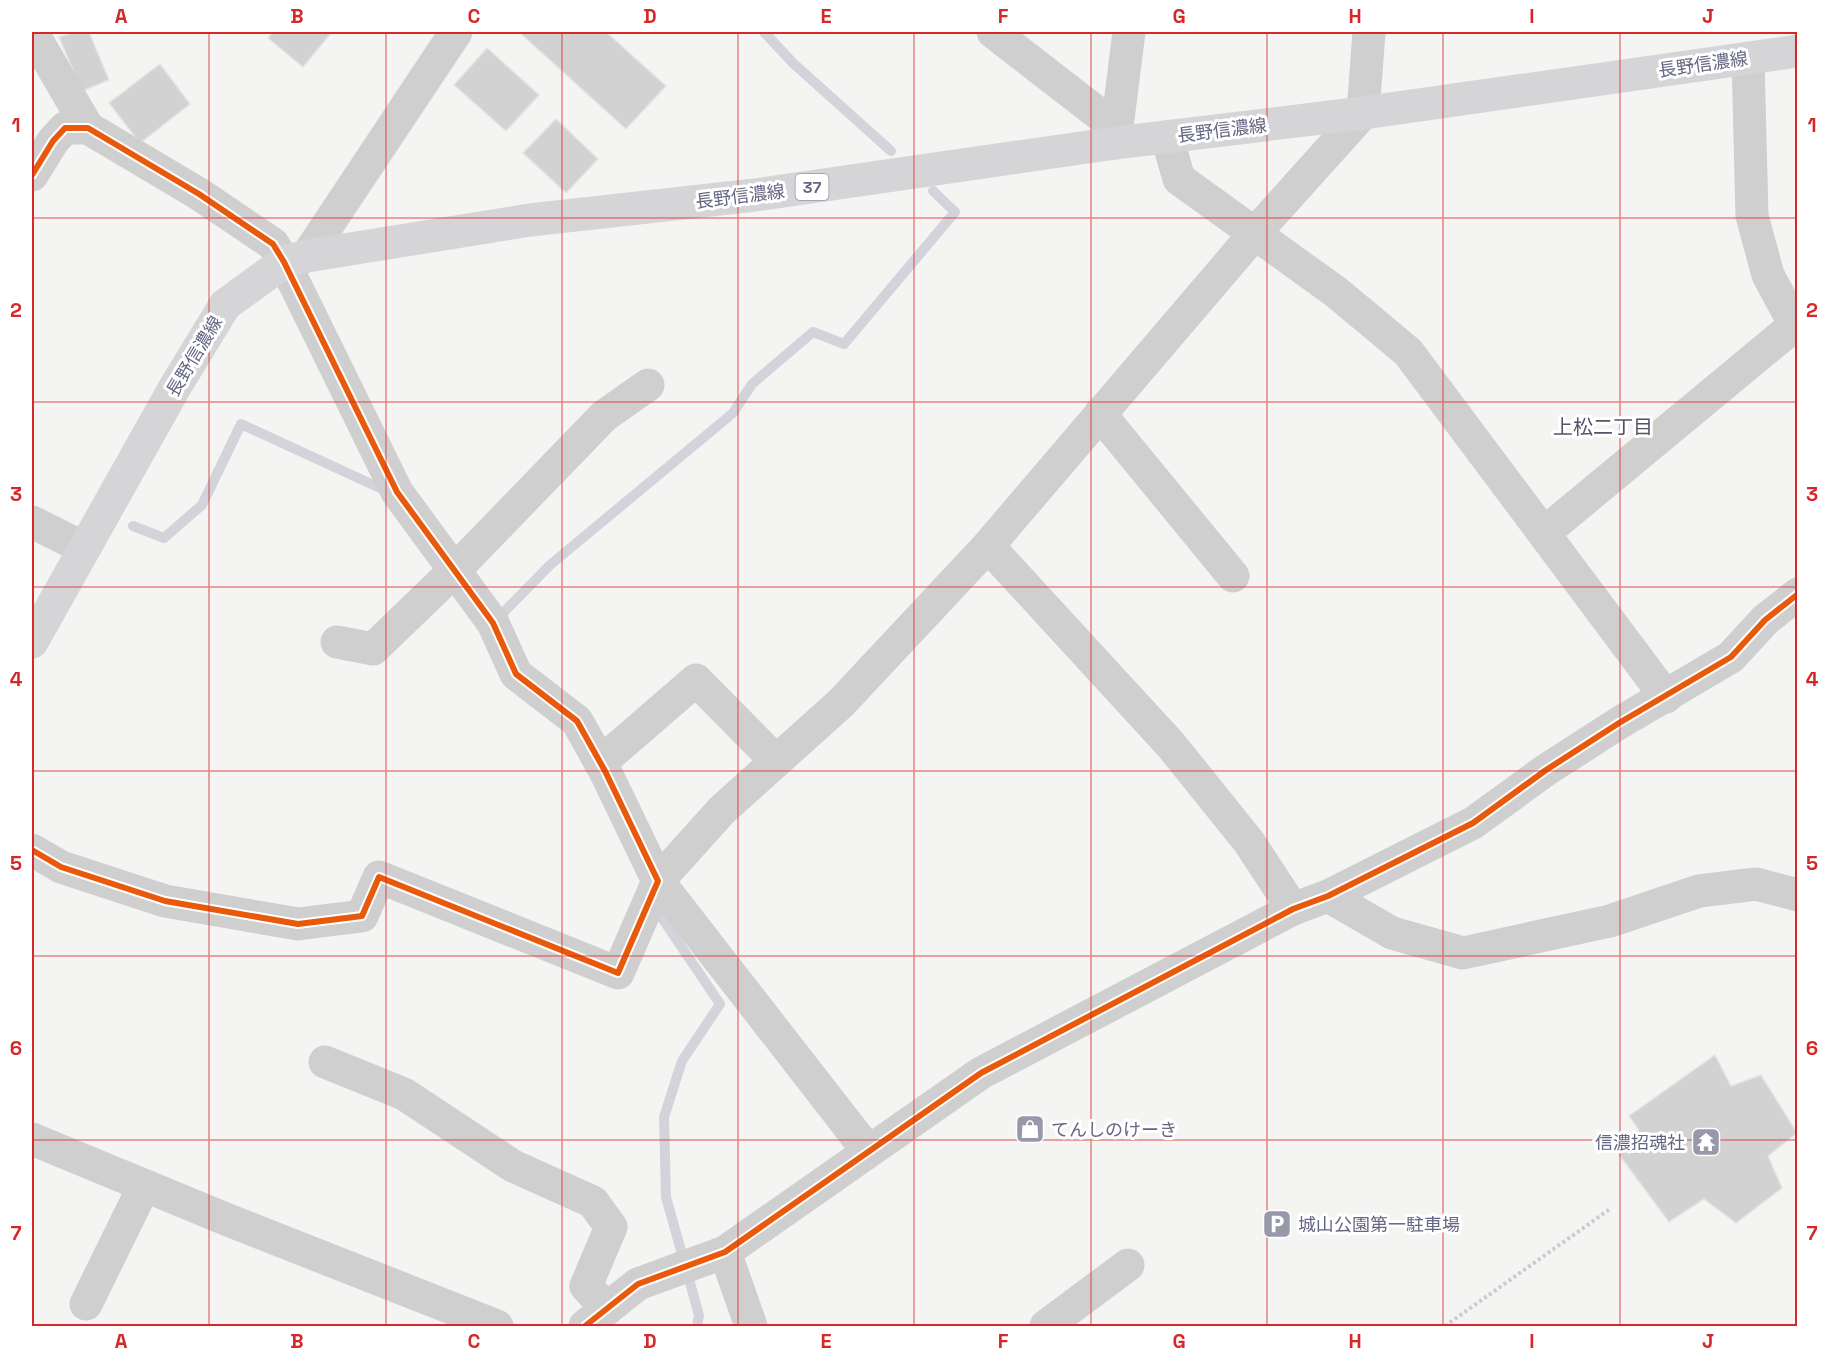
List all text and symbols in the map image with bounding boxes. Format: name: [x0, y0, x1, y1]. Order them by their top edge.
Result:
text: A: [115, 3, 128, 29]
text: B: [290, 3, 304, 29]
text: C: [468, 3, 481, 29]
text: D: [643, 3, 657, 29]
text: E: [820, 3, 832, 29]
text: F: [998, 3, 1009, 29]
text: G: [1172, 3, 1186, 29]
text: H: [1348, 3, 1362, 29]
text: I: [1529, 3, 1535, 29]
text: J: [1702, 3, 1714, 29]
street label: 長野信濃線: [1657, 46, 1749, 82]
text: 1: [11, 112, 21, 138]
text: 1: [1807, 112, 1817, 138]
street label: 長野信濃線: [1176, 113, 1268, 147]
road number: 37: [796, 174, 828, 200]
street label: 長野信濃線: [694, 179, 786, 213]
text: 2: [10, 297, 22, 323]
text: 2: [1806, 297, 1818, 323]
street label: 長野信濃線: [161, 312, 227, 400]
district label: 上松二丁目: [1553, 414, 1653, 440]
text: 3: [10, 481, 22, 507]
text: 3: [1806, 481, 1818, 507]
text: 4: [10, 666, 23, 692]
text: 4: [1806, 666, 1819, 692]
text: 5: [10, 850, 22, 876]
text: 5: [1806, 850, 1818, 876]
text: 6: [10, 1035, 22, 1061]
text: 6: [1806, 1035, 1818, 1061]
shop icon: てんしのけーき: [1014, 1113, 1046, 1145]
place label: てんしのけーき: [1051, 1118, 1177, 1141]
temple icon: 信濃招魂社: [1690, 1126, 1722, 1158]
place label: 信濃招魂社: [1595, 1131, 1685, 1154]
parking icon: 城山公園第一駐車場: [1261, 1208, 1293, 1240]
place label: 城山公園第一駐車場: [1298, 1213, 1460, 1236]
text: 7: [10, 1220, 22, 1246]
text: 7: [1806, 1220, 1818, 1246]
text: A: [115, 1328, 128, 1354]
text: B: [290, 1328, 304, 1354]
text: C: [468, 1328, 481, 1354]
text: D: [643, 1328, 657, 1354]
text: E: [820, 1328, 832, 1354]
text: F: [998, 1328, 1009, 1354]
text: G: [1172, 1328, 1186, 1354]
text: H: [1348, 1328, 1362, 1354]
text: I: [1529, 1328, 1535, 1354]
text: J: [1702, 1328, 1714, 1354]

